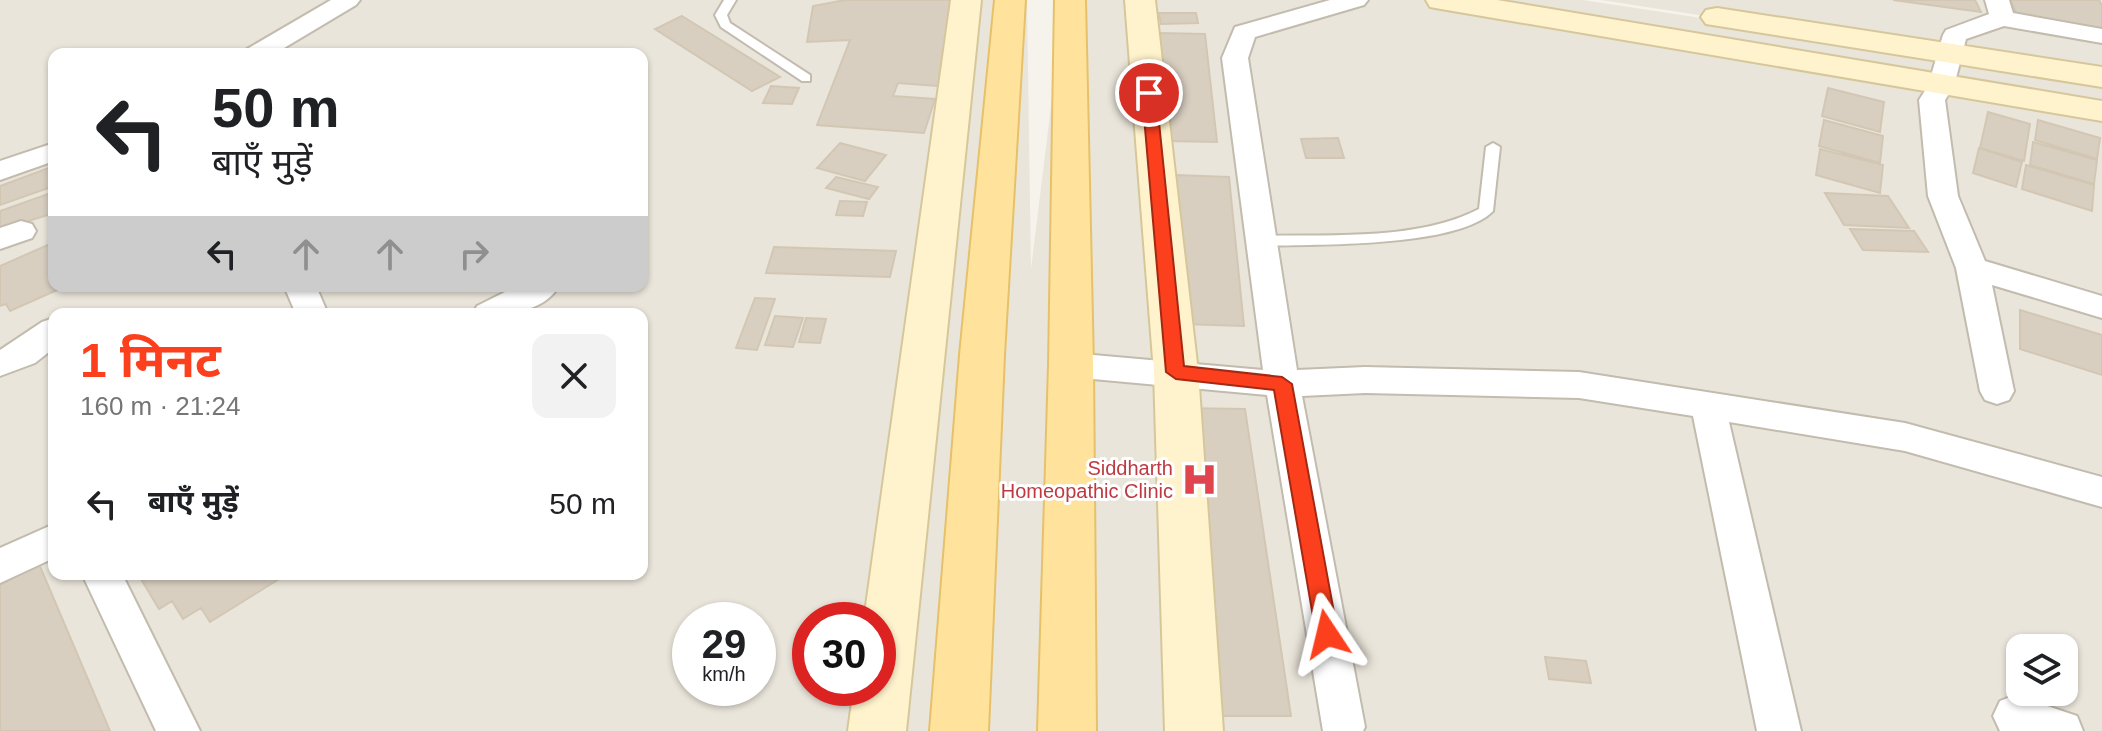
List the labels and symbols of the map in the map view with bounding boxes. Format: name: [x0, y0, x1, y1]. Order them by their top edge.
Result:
pin: [1115, 59, 1183, 127]
place label: Siddharth Homeopathic Clinic: [1001, 457, 1173, 502]
hospital icon: Siddharth Homeopathic Clinic: [1180, 460, 1218, 498]
position arrow: [1285, 592, 1369, 676]
speed limit sign: 30: [792, 602, 896, 706]

